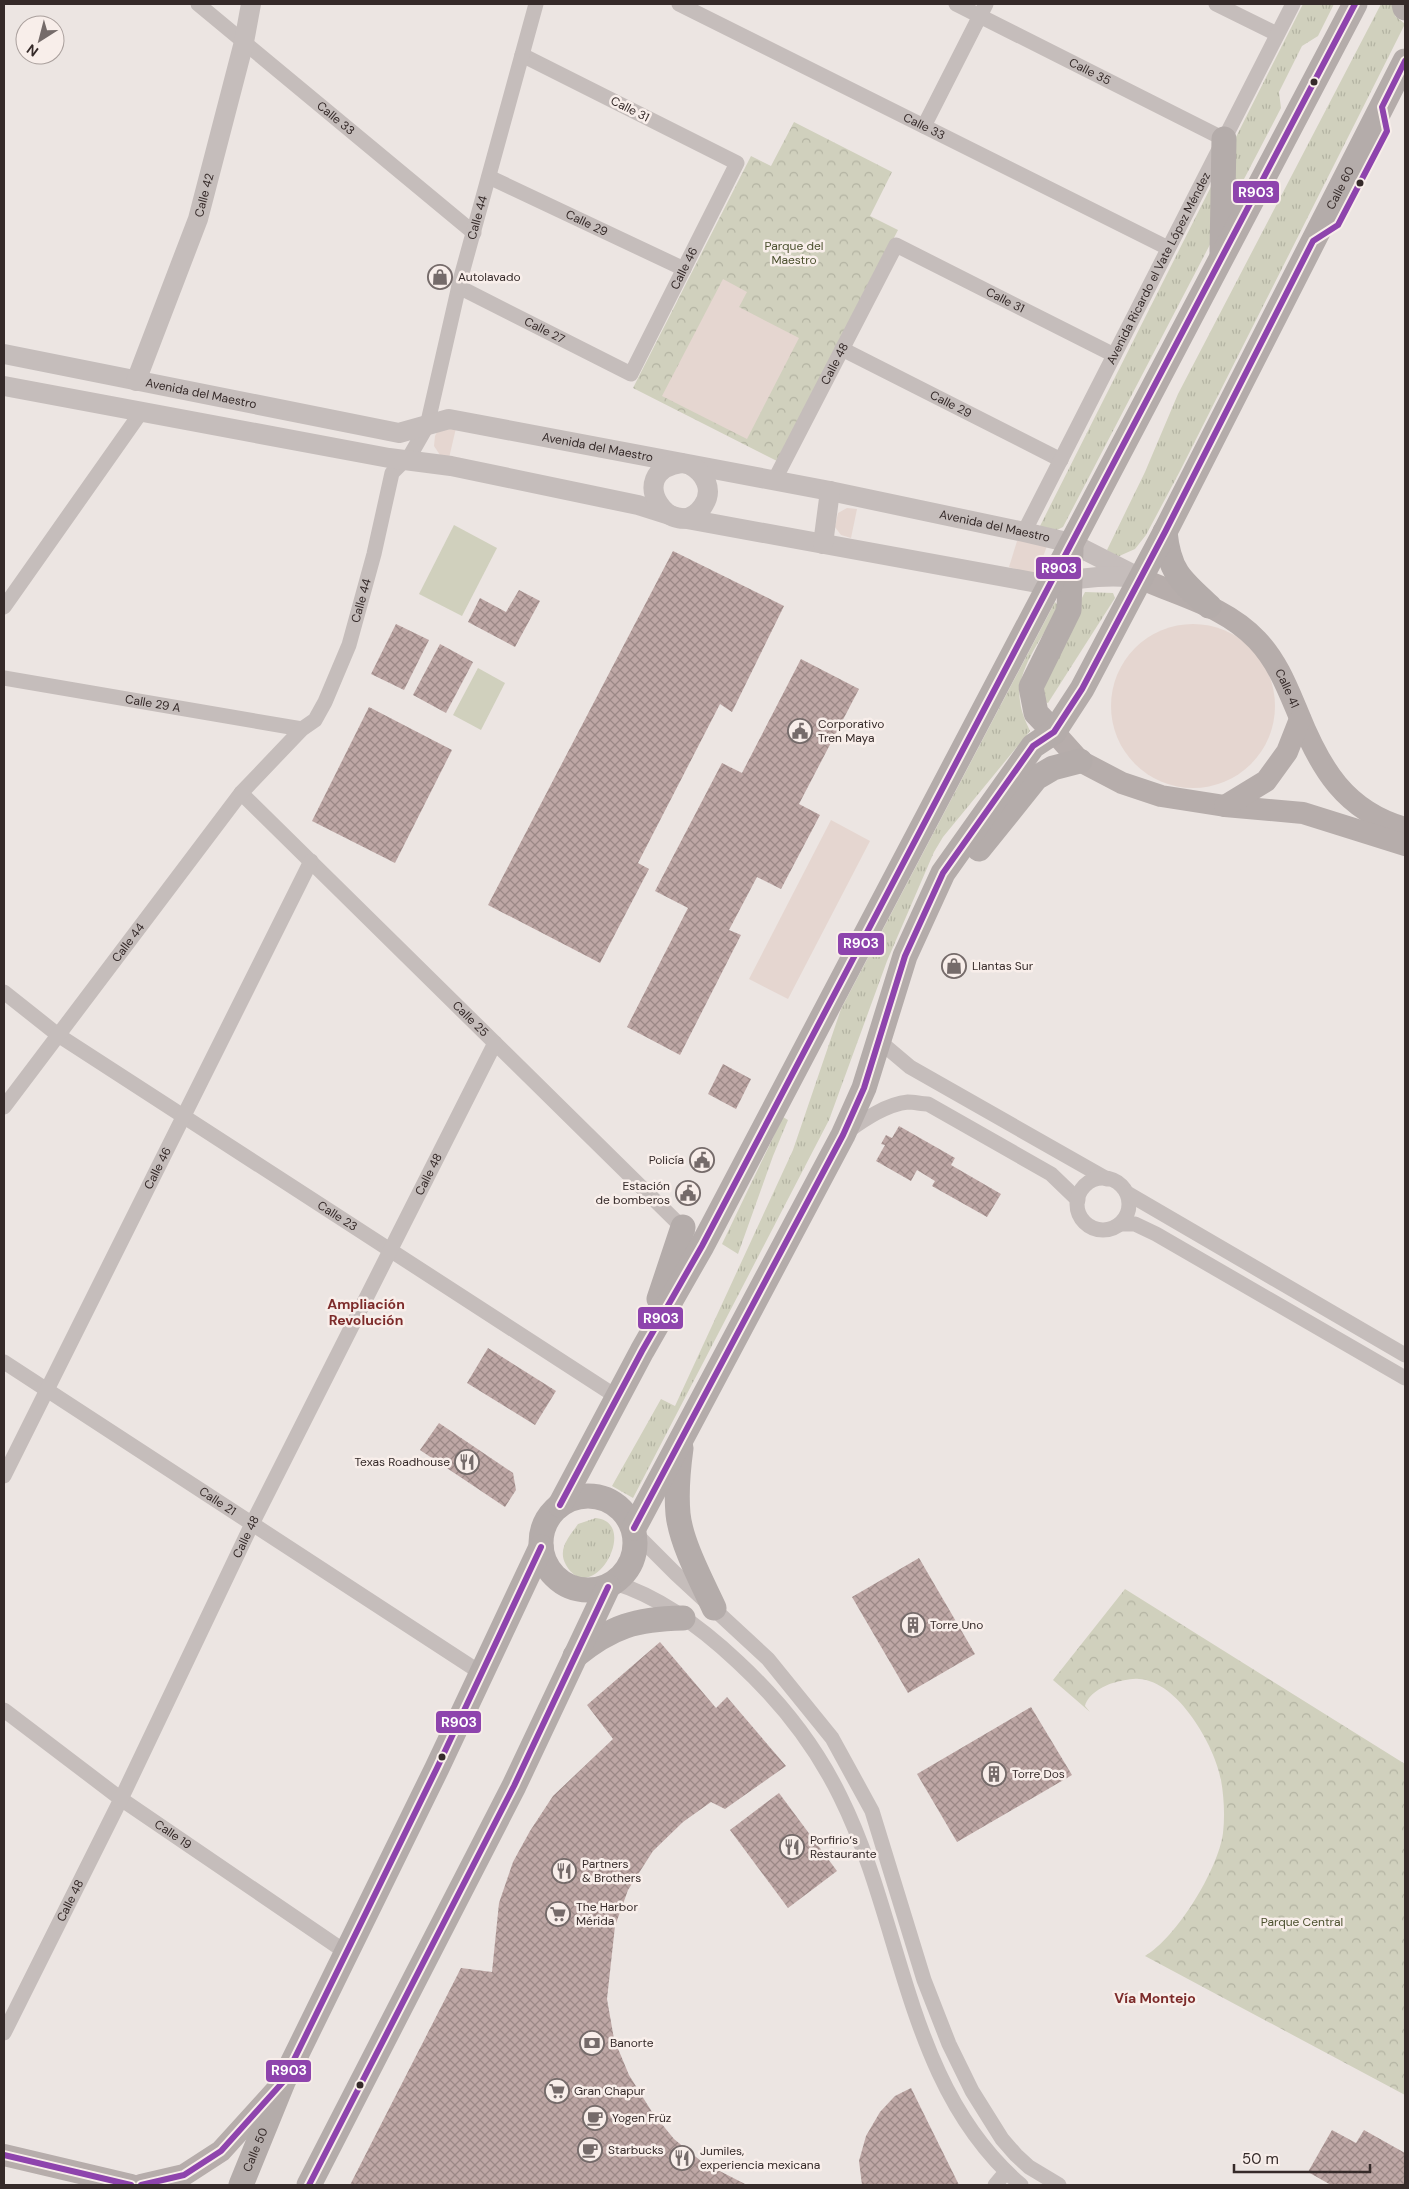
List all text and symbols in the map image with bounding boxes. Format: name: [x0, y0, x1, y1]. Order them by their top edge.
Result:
north arrow: [15, 15, 65, 65]
text: N: [23, 40, 42, 61]
street label: Calle 35: [1066, 54, 1114, 89]
unlabelled marker: [1309, 77, 1319, 87]
street label: Calle 31: [608, 93, 652, 125]
street label: Calle 33: [313, 98, 358, 139]
street label: Calle 33: [901, 109, 948, 143]
street label: Calle 60: [1323, 164, 1358, 212]
street label: Avenida Ricardo el Vate López Méndez: [1103, 169, 1214, 367]
street label: Calle 42: [191, 171, 218, 219]
unlabelled marker: [1355, 178, 1365, 188]
line badge: R903: [1232, 180, 1280, 204]
text: R903: [1238, 183, 1274, 201]
street label: Calle 44: [464, 194, 491, 241]
street label: Calle 29: [563, 206, 610, 240]
park label: Parque del Maestro: [765, 238, 823, 268]
street label: Calle 46: [667, 244, 701, 292]
shop icon: Autolavado: [427, 264, 453, 290]
place label: Autolavado: [458, 269, 521, 285]
street label: Calle 31: [983, 284, 1027, 317]
street label: Calle 27: [522, 313, 568, 347]
street label: Calle 48: [817, 340, 852, 387]
street label: Avenida del Maestro: [144, 375, 258, 412]
street label: Calle 29: [927, 387, 974, 421]
street label: Avenida del Maestro: [541, 429, 655, 465]
street label: Avenida del Maestro: [938, 506, 1052, 546]
line badge: R903: [1035, 556, 1082, 580]
text: R903: [1041, 559, 1077, 577]
street label: Calle 44: [347, 577, 375, 625]
street label: Calle 41: [1271, 666, 1303, 711]
street label: Calle 29 A: [124, 691, 182, 716]
place label: Corporativo Tren Maya: [818, 716, 884, 746]
public building icon: Corporativo Tren Maya: [787, 718, 813, 744]
street label: Calle 44: [108, 920, 148, 965]
line badge: R903: [837, 932, 885, 956]
text: R903: [843, 934, 879, 952]
shop icon: Llantas Sur: [941, 953, 967, 979]
place label: Llantas Sur: [972, 958, 1034, 974]
street label: Calle 25: [449, 997, 492, 1040]
street label: Calle 46: [140, 1144, 175, 1192]
public building icon: Policía: [689, 1147, 715, 1173]
street label: Calle 48: [411, 1151, 446, 1198]
place label: Policía: [649, 1152, 684, 1168]
place label: Estación de bomberos: [595, 1178, 670, 1208]
public building icon: Estación de bomberos: [675, 1180, 701, 1206]
street label: Calle 23: [314, 1197, 361, 1235]
district label: Ampliación Revolución: [327, 1295, 405, 1329]
line badge: R903: [637, 1306, 684, 1330]
text: R903: [643, 1309, 679, 1327]
restaurant icon: Texas Roadhouse: [454, 1449, 480, 1475]
place label: Texas Roadhouse: [354, 1454, 450, 1470]
street label: Calle 21: [196, 1483, 239, 1519]
street label: Calle 48: [229, 1513, 263, 1561]
building icon: Torre Uno: [900, 1612, 926, 1638]
place label: Torre Uno: [930, 1617, 983, 1633]
line badge: R903: [435, 1710, 482, 1734]
text: R903: [441, 1713, 477, 1731]
unlabelled marker: [437, 1752, 447, 1762]
building icon: Torre Dos: [981, 1761, 1007, 1787]
place label: Torre Dos: [1012, 1766, 1065, 1782]
street label: Calle 19: [151, 1816, 195, 1853]
place label: Porfirio‘s Restaurante: [810, 1832, 877, 1862]
restaurant icon: Porfirio‘s Restaurante: [779, 1834, 805, 1860]
place label: Partners & Brothers: [582, 1856, 641, 1886]
restaurant icon: Partners & Brothers: [551, 1858, 577, 1884]
street label: Calle 48: [53, 1877, 87, 1924]
place label: The Harbor Mérida: [576, 1899, 638, 1929]
supermarket icon: The Harbor Mérida: [545, 1901, 571, 1927]
park label: Parque Central: [1261, 1914, 1343, 1930]
district label: Vía Montejo: [1114, 1989, 1196, 2007]
bank icon: Banorte: [579, 2030, 605, 2056]
place label: Banorte: [610, 2035, 654, 2051]
line badge: R903: [265, 2059, 312, 2083]
text: R903: [271, 2061, 307, 2079]
supermarket icon: Gran Chapur: [544, 2078, 570, 2104]
unlabelled marker: [355, 2080, 365, 2090]
place label: Gran Chapur: [574, 2083, 646, 2099]
cafe icon: Yogen Früz: [582, 2105, 608, 2131]
place label: Yogen Früz: [612, 2110, 671, 2126]
street label: Calle 50: [239, 2125, 271, 2174]
cafe icon: Starbucks: [577, 2137, 603, 2163]
place label: Starbucks: [608, 2142, 664, 2158]
scale bar: [1234, 2142, 1370, 2174]
place label: Jumiles, experiencia mexicana: [700, 2143, 820, 2173]
restaurant icon: Jumiles, experiencia mexicana: [669, 2145, 695, 2171]
text: 50 m: [1242, 2149, 1279, 2169]

